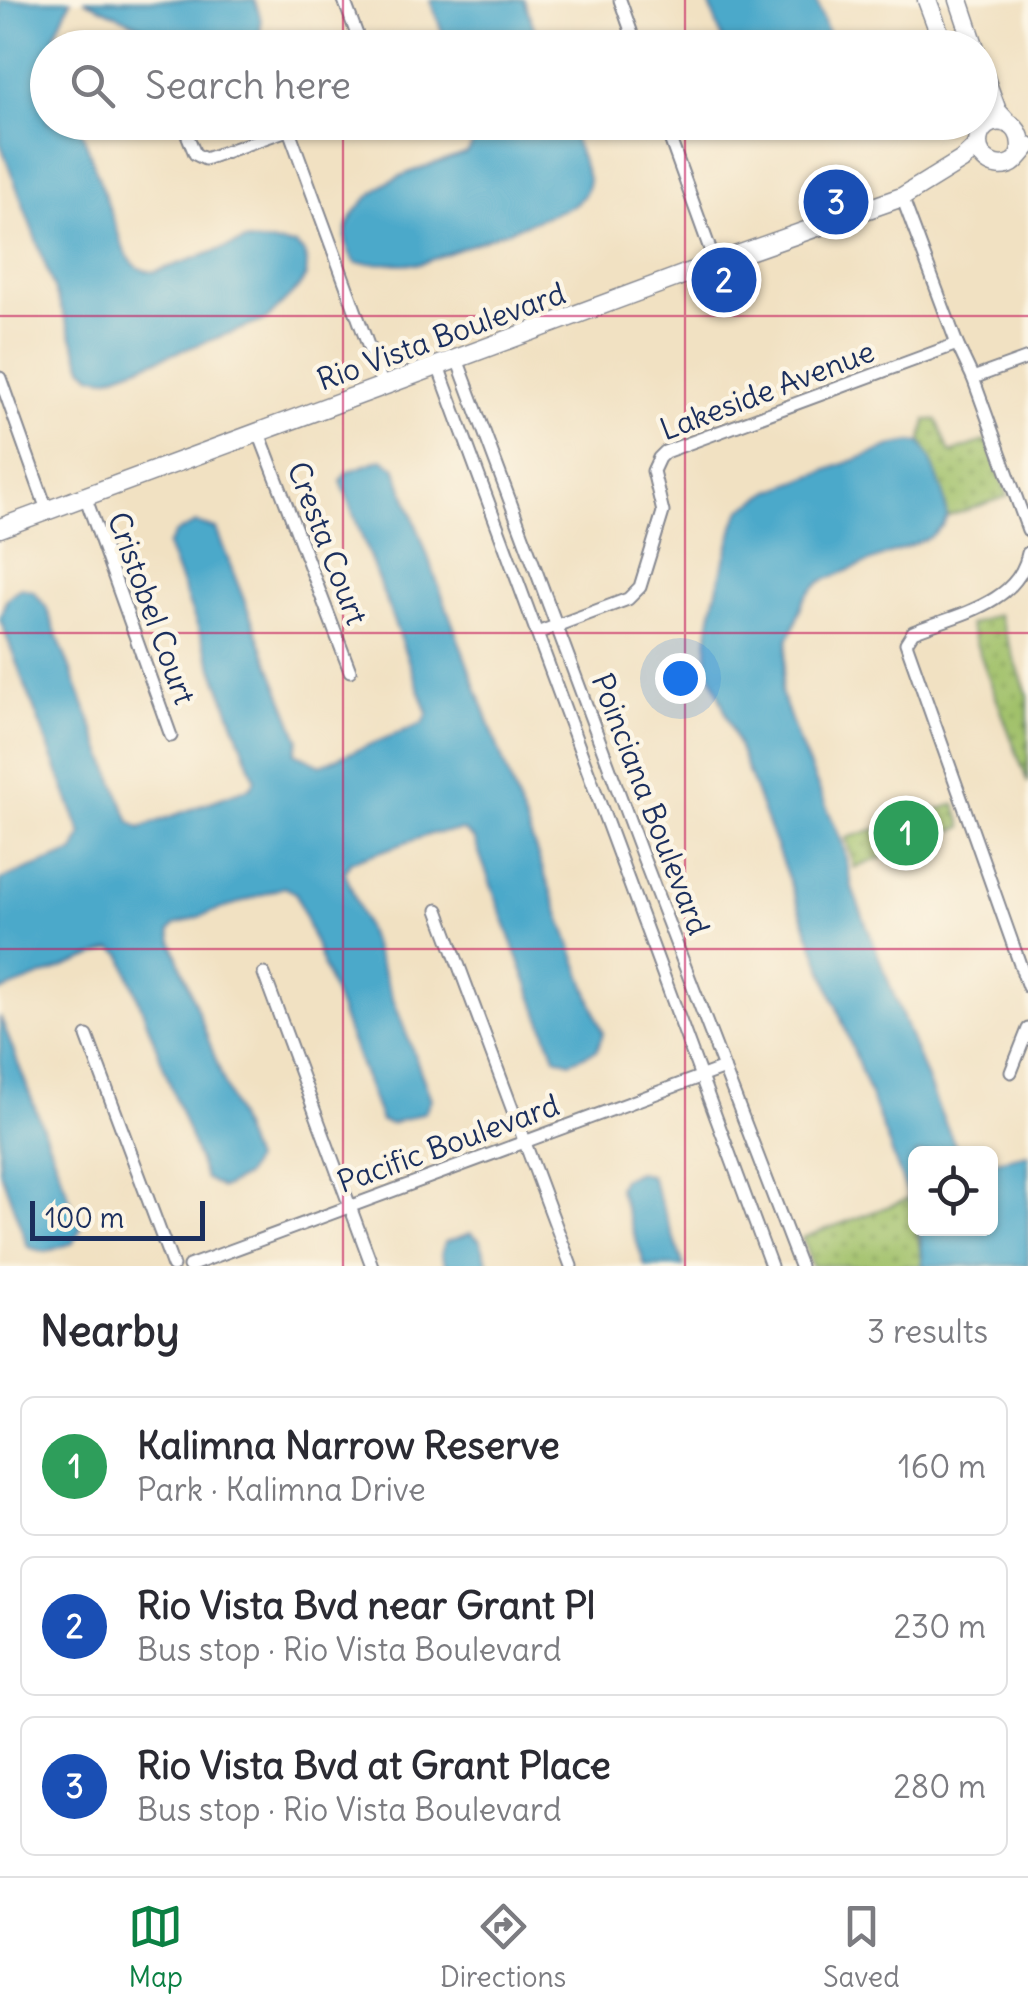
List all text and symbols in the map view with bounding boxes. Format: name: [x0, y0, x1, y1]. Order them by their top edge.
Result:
search box: [30, 30, 998, 140]
icon: search: [65, 58, 120, 113]
text: Search here: [145, 62, 351, 109]
pin: 3: [804, 164, 868, 240]
pin: 2: [692, 242, 756, 318]
street label: Rio Vista Boulevard: [312, 273, 570, 399]
street label: Lakeside Avenue: [655, 332, 879, 448]
street label: Cresta Court: [280, 456, 376, 630]
street label: Cristobel Court: [100, 507, 204, 709]
your location: [655, 653, 706, 704]
street label: Poinciana Boulevard: [584, 668, 718, 940]
pin: 1: [874, 796, 938, 870]
street label: Pacific Boulevard: [332, 1085, 564, 1201]
map controls: [908, 1146, 998, 1236]
button: locate: [908, 1146, 998, 1236]
scale bar: [30, 1196, 205, 1240]
text: 100 m: [45, 1200, 124, 1236]
text: Nearby: [40, 1305, 179, 1357]
text: 3 results: [867, 1311, 988, 1352]
text: Kalimna Narrow Reserve: [137, 1422, 560, 1469]
text: 1: [68, 1446, 81, 1487]
text: 160 m: [898, 1446, 986, 1487]
text: Park · Kalimna Drive: [137, 1469, 426, 1510]
text: Rio Vista Bvd near Grant Pl: [137, 1582, 595, 1629]
text: 2: [66, 1606, 83, 1647]
text: 230 m: [894, 1606, 986, 1647]
text: Bus stop · Rio Vista Boulevard: [137, 1629, 561, 1670]
text: Rio Vista Bvd at Grant Place: [137, 1742, 611, 1789]
text: 3: [65, 1766, 84, 1807]
text: 280 m: [893, 1766, 986, 1807]
text: Bus stop · Rio Vista Boulevard: [137, 1789, 561, 1830]
tab: Map: [128, 1899, 183, 1995]
tab: Directions: [440, 1899, 566, 1995]
tab: Saved: [823, 1899, 900, 1995]

